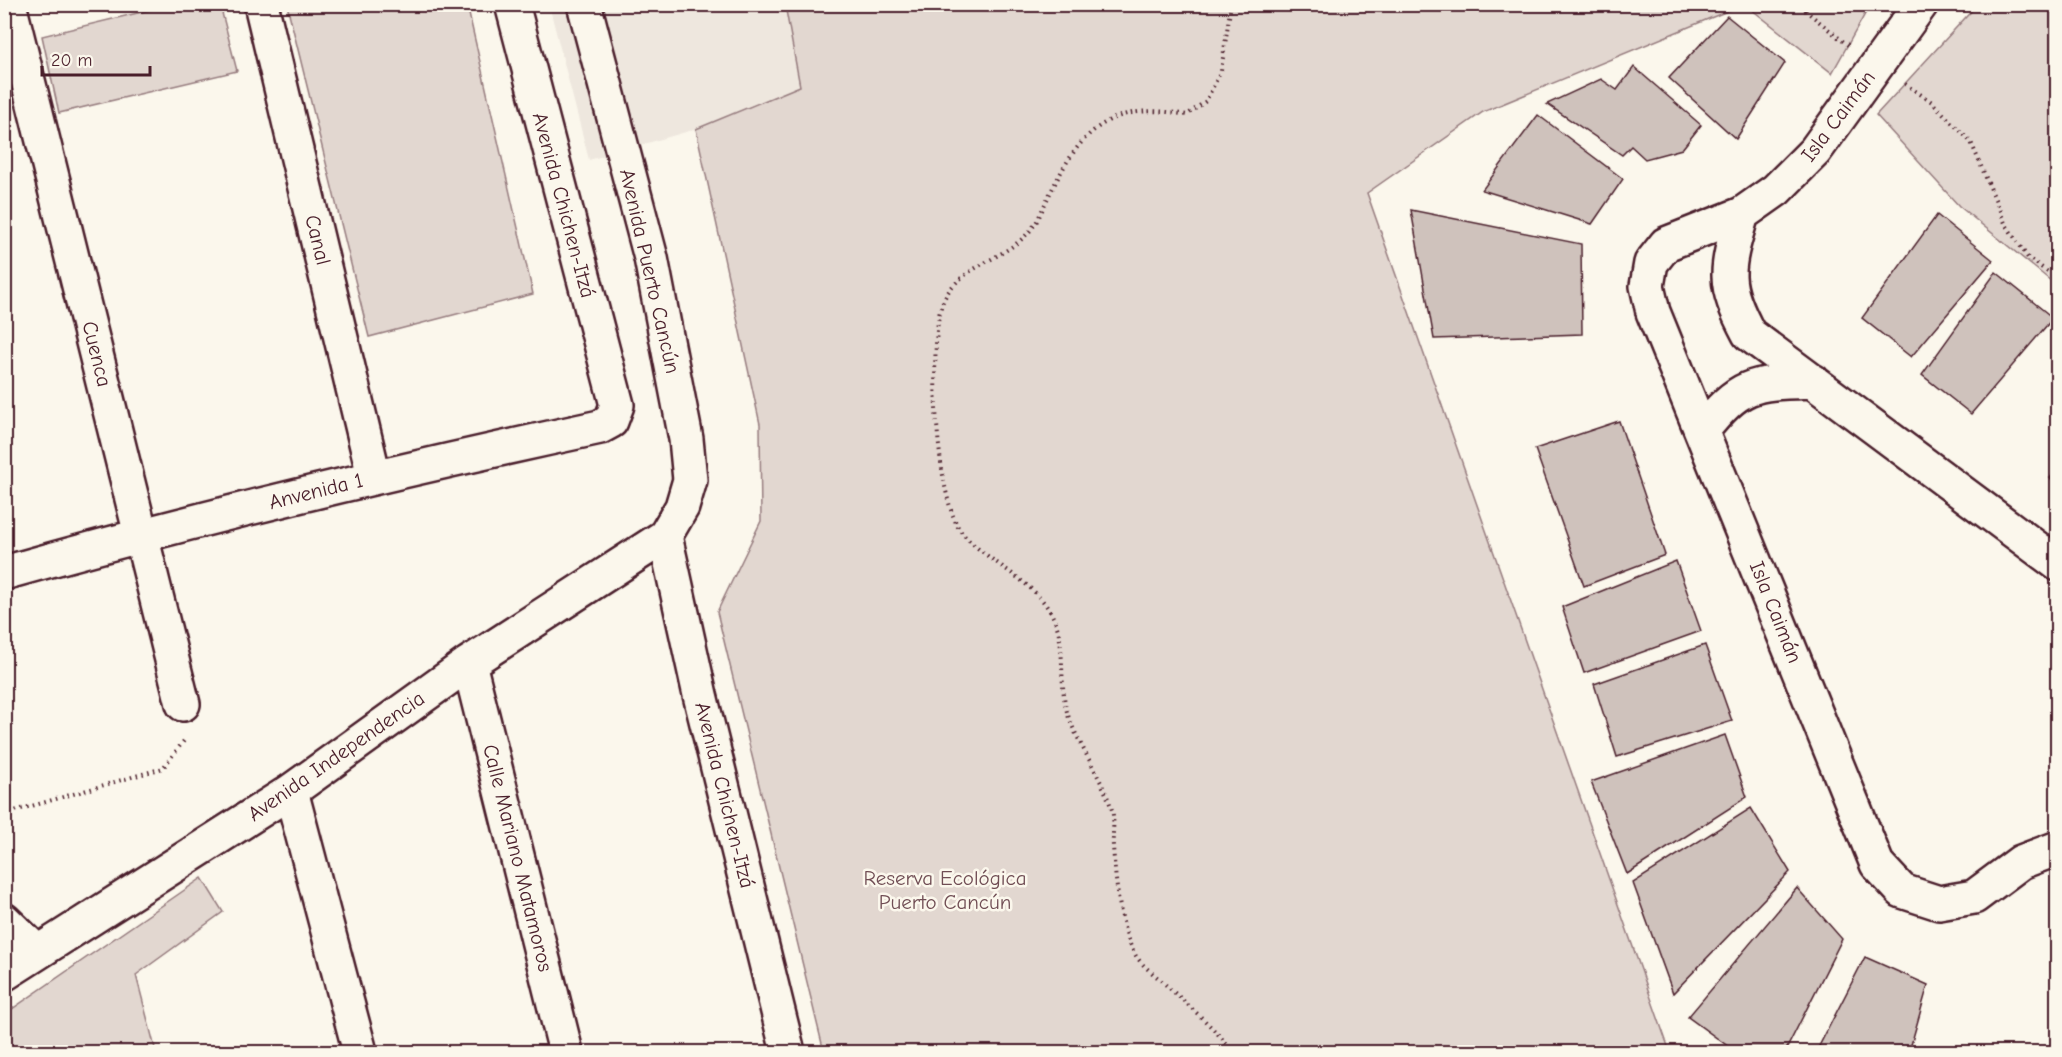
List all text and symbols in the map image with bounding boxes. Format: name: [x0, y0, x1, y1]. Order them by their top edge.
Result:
scale bar: [42, 39, 150, 77]
text: 20 m: [51, 50, 92, 71]
street label: Isla Caimán: [1796, 66, 1880, 166]
street label: Avenida Chichen-Itzá: [528, 110, 600, 300]
street label: Avenida Puerto Cancún: [615, 166, 685, 376]
street label: Canal: [300, 212, 336, 268]
street label: Cuenca: [77, 319, 117, 389]
street label: Anvenida 1: [266, 468, 366, 514]
street label: Isla Caimán: [1745, 558, 1807, 666]
street label: Avenida Independencia: [243, 686, 429, 826]
street label: Avenida Chichen-Itzá: [690, 699, 760, 891]
street label: Calle Mariano Matamoros: [478, 742, 558, 974]
park label: Reserva Ecológica Puerto Cancún: [864, 866, 1026, 914]

